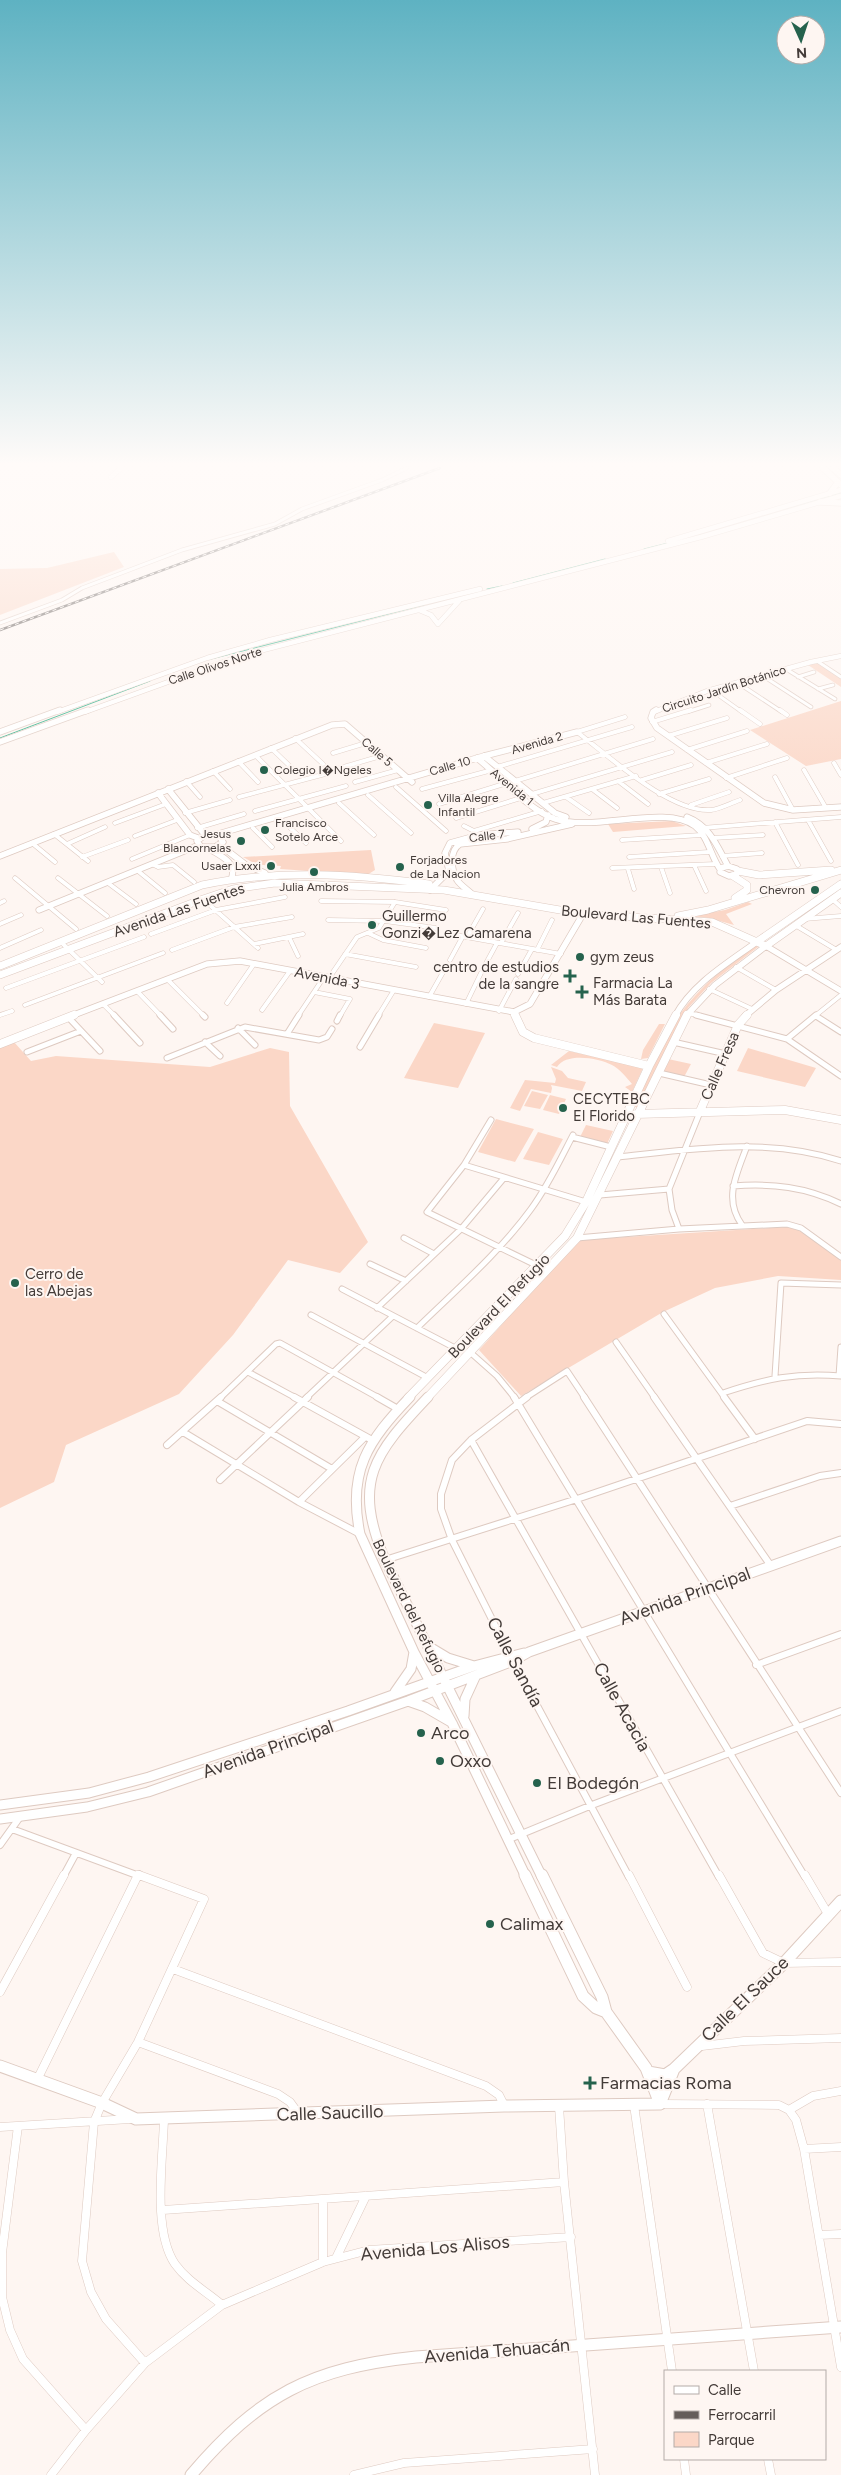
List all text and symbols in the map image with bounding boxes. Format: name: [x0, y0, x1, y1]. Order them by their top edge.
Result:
north arrow: [776, 15, 826, 65]
text: N: [796, 44, 808, 61]
street label: Calle Olivos Norte: [167, 644, 264, 688]
street label: Circuito Jardín Botánico: [660, 662, 788, 716]
street label: Avenida 2: [510, 729, 564, 757]
street label: Calle 5: [359, 735, 395, 769]
street label: Calle 10: [428, 753, 473, 779]
place label: Colegio I�Ngeles: [274, 763, 372, 777]
marker: Colegio I�Ngeles: [258, 764, 270, 776]
street label: Avenida 1: [488, 765, 536, 809]
place label: Villa Alegre Infantil: [438, 791, 499, 819]
marker: Villa Alegre Infantil: [422, 799, 434, 811]
place label: Francisco Sotelo Arce: [275, 816, 339, 844]
marker: Francisco Sotelo Arce: [259, 824, 271, 836]
place label: Jesus Blancornelas: [163, 827, 231, 855]
street label: Calle 7: [468, 827, 506, 845]
marker: Jesus Blancornelas: [235, 835, 247, 847]
place label: Forjadores de La Nacion: [410, 853, 481, 881]
place label: Usaer Lxxxi: [201, 859, 261, 873]
marker: Usaer Lxxxi: [265, 860, 277, 872]
marker: Forjadores de La Nacion: [394, 861, 406, 873]
marker: Julia Ambros: [308, 866, 320, 878]
street label: Avenida Las Fuentes: [111, 879, 247, 941]
place label: Julia Ambros: [279, 880, 349, 894]
place label: Chevron: [759, 883, 805, 897]
marker: Chevron: [809, 884, 821, 896]
street label: Boulevard Las Fuentes: [560, 901, 712, 933]
place label: Guillermo Gonzi�Lez Camarena: [382, 907, 532, 942]
marker: Guillermo Gonzi�Lez Camarena: [366, 919, 378, 931]
place label: gym zeus: [590, 948, 654, 966]
marker: gym zeus: [574, 951, 586, 963]
place label: centro de estudios de la sangre: [433, 958, 559, 993]
street label: Avenida 3: [293, 963, 361, 993]
marker: centro de estudios de la sangre: [563, 969, 577, 983]
place label: Farmacia La Más Barata: [593, 974, 673, 1009]
marker: Farmacia La Más Barata: [575, 985, 589, 999]
street label: Calle Fresa: [697, 1029, 743, 1103]
place label: CECYTEBC El Florido: [573, 1090, 650, 1125]
marker: CECYTEBC El Florido: [557, 1102, 569, 1114]
street label: Boulevard El Refugio: [444, 1250, 554, 1362]
place label: Cerro de las Abejas: [25, 1265, 92, 1300]
marker: Cerro de las Abejas: [9, 1277, 21, 1289]
street label: Boulevard del Refugio: [369, 1536, 449, 1676]
street label: Avenida Principal: [617, 1562, 753, 1630]
street label: Calle Sandía: [482, 1613, 548, 1711]
street label: Calle Acacia: [589, 1659, 655, 1755]
street label: Avenida Principal: [200, 1715, 336, 1783]
place label: Arco: [431, 1722, 469, 1744]
marker: Arco: [415, 1727, 427, 1739]
place label: Oxxo: [450, 1750, 491, 1772]
marker: Oxxo: [434, 1755, 446, 1767]
place label: El Bodegón: [547, 1772, 639, 1794]
marker: El Bodegón: [531, 1777, 543, 1789]
place label: Calimax: [500, 1913, 564, 1935]
marker: Calimax: [484, 1918, 496, 1930]
street label: Calle El Sauce: [697, 1952, 793, 2046]
place label: Farmacias Roma: [600, 2072, 732, 2094]
marker: Farmacias Roma: [584, 2077, 596, 2089]
street label: Calle Saucillo: [276, 2100, 384, 2126]
street label: Avenida Los Alisos: [360, 2231, 510, 2265]
street label: Avenida Tehuacán: [423, 2334, 571, 2368]
legend: [664, 2370, 826, 2460]
text: Calle: [708, 2381, 741, 2399]
text: Ferrocarril: [708, 2406, 776, 2424]
text: Parque: [708, 2431, 755, 2449]

